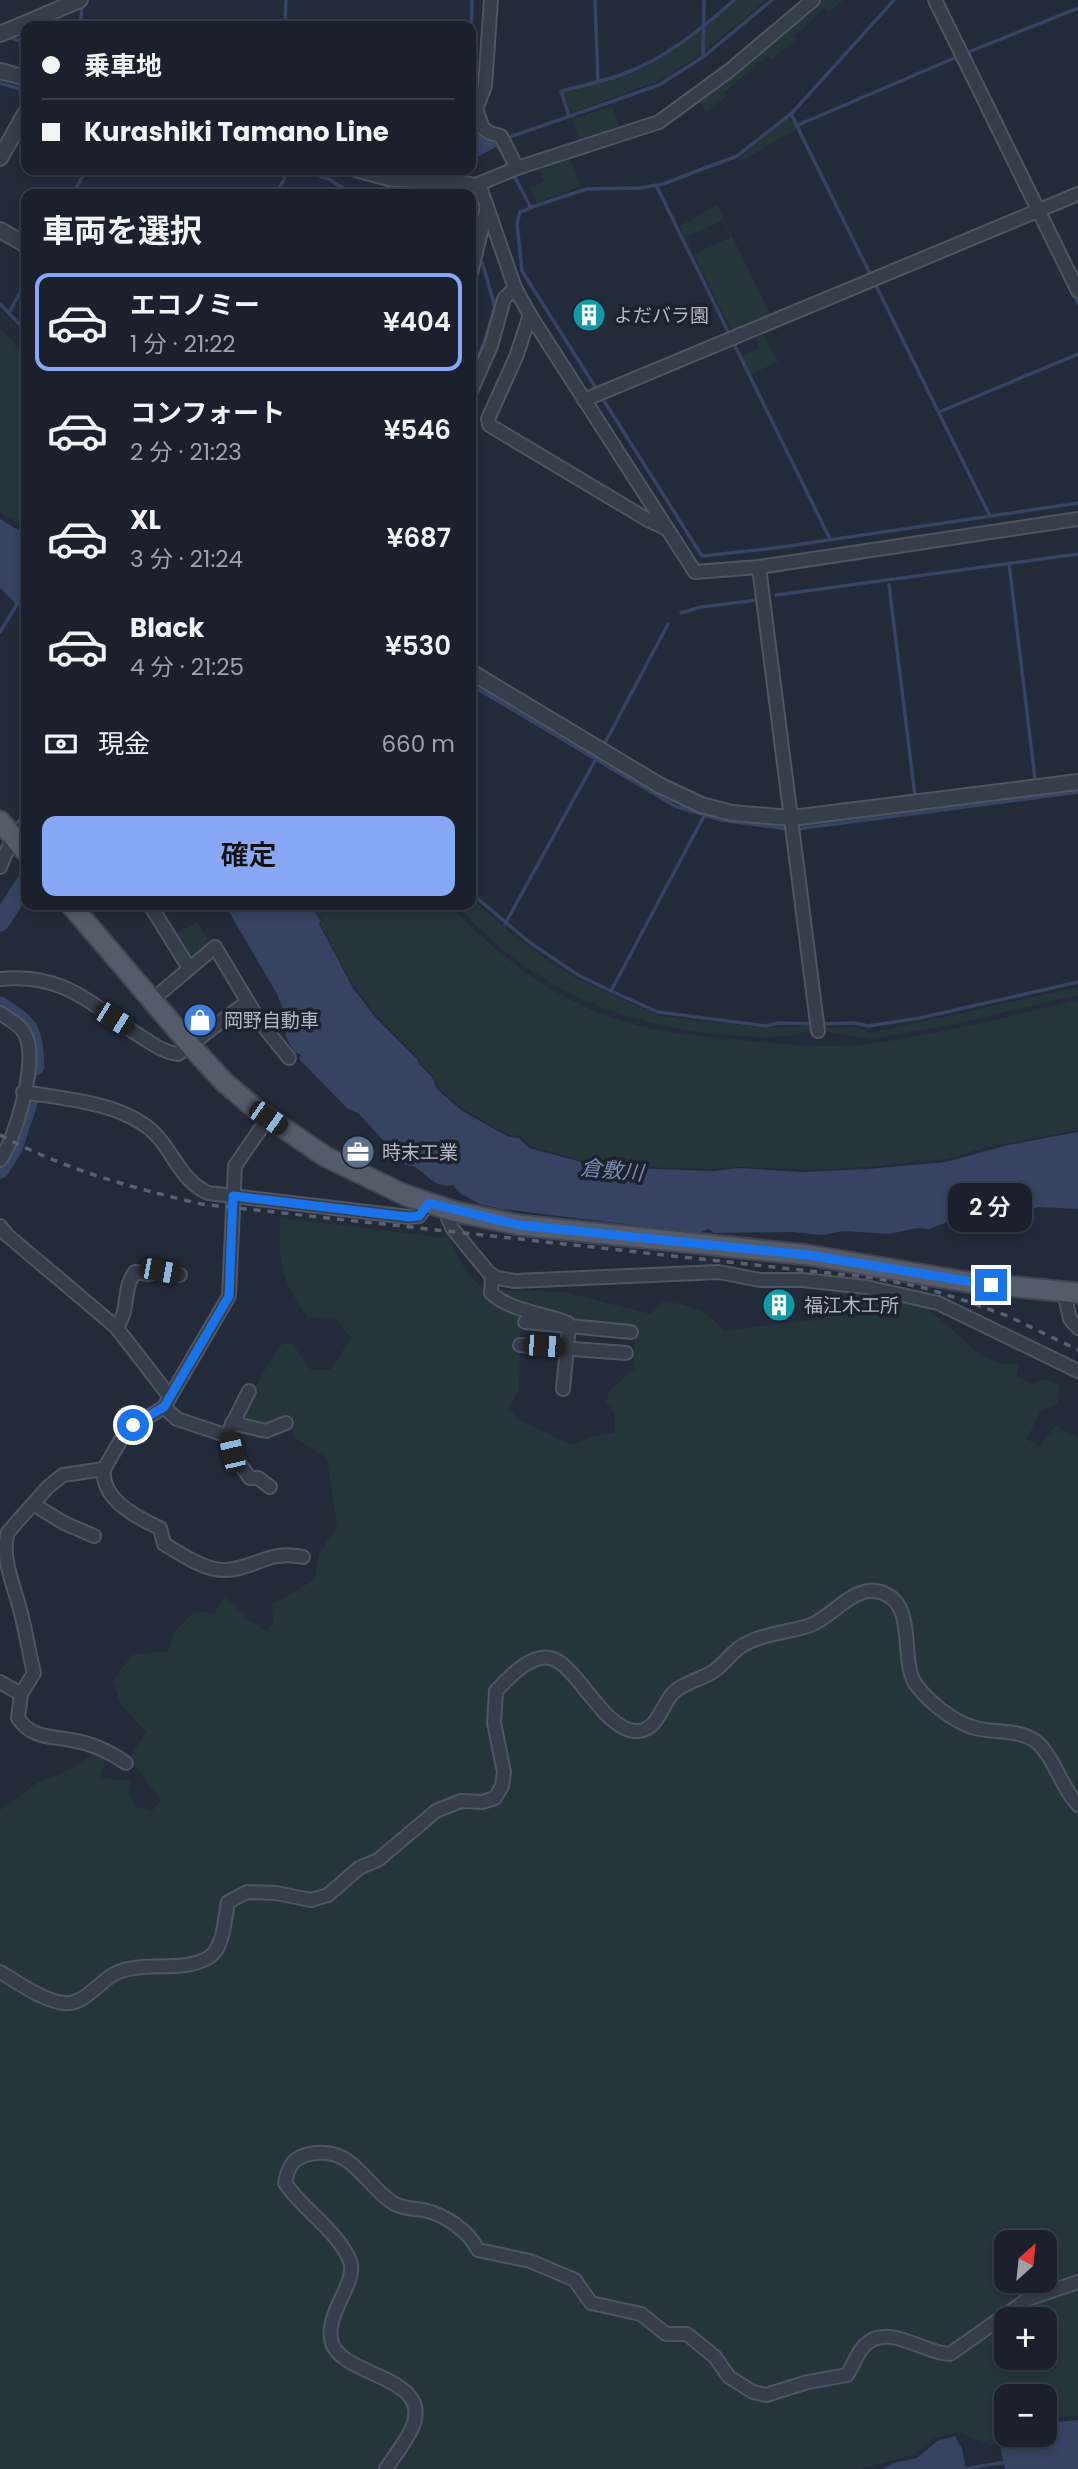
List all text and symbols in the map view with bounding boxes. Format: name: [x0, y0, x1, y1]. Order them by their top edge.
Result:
text: 乗車地: [84, 48, 162, 84]
text: Kurashiki Tamano Line: [84, 114, 389, 150]
text: 車両を選択: [42, 208, 202, 253]
text: エコノミー: [130, 287, 260, 323]
icon: car: [46, 291, 109, 354]
building icon: よだバラ園: [570, 296, 608, 334]
place label: よだバラ園: [614, 302, 709, 329]
text: ¥404: [383, 304, 451, 340]
text: 1 分 · 21:22: [130, 328, 236, 360]
text: コンフォート: [130, 395, 285, 431]
icon: car: [46, 399, 109, 462]
text: ¥546: [384, 412, 451, 448]
text: 2 分 · 21:23: [130, 436, 242, 468]
text: XL: [130, 502, 161, 538]
icon: car: [46, 507, 109, 570]
text: ¥687: [387, 520, 451, 556]
text: 3 分 · 21:24: [130, 543, 243, 575]
text: Black: [130, 610, 204, 646]
icon: car: [46, 615, 109, 678]
text: ¥530: [385, 628, 451, 664]
text: 4 分 · 21:25: [130, 651, 244, 683]
icon: cash: [42, 725, 80, 763]
text: 現金: [98, 726, 150, 762]
text: 660 m: [382, 728, 455, 760]
button: 確定: [42, 816, 455, 896]
car: [91, 999, 138, 1039]
shop icon: 岡野自動車: [181, 1001, 219, 1039]
place label: 岡野自動車: [224, 1007, 319, 1034]
car: [245, 1097, 292, 1139]
office icon: 時末工業: [339, 1133, 377, 1171]
place label: 時末工業: [382, 1139, 458, 1166]
water label: 倉敷川: [579, 1153, 647, 1187]
callout: 2 分: [949, 1184, 1033, 1232]
text: 2 分: [969, 1191, 1011, 1223]
car: [138, 1257, 183, 1285]
route end: [975, 1269, 1007, 1301]
building icon: 福江木工所: [760, 1286, 798, 1324]
place label: 福江木工所: [804, 1292, 899, 1319]
car: [523, 1334, 566, 1358]
route start: [117, 1409, 149, 1441]
car: [218, 1429, 247, 1475]
north arrow: [994, 2230, 1057, 2292]
map controls: [994, 2230, 1057, 2447]
button: +: [994, 2307, 1057, 2370]
button: −: [994, 2384, 1057, 2447]

